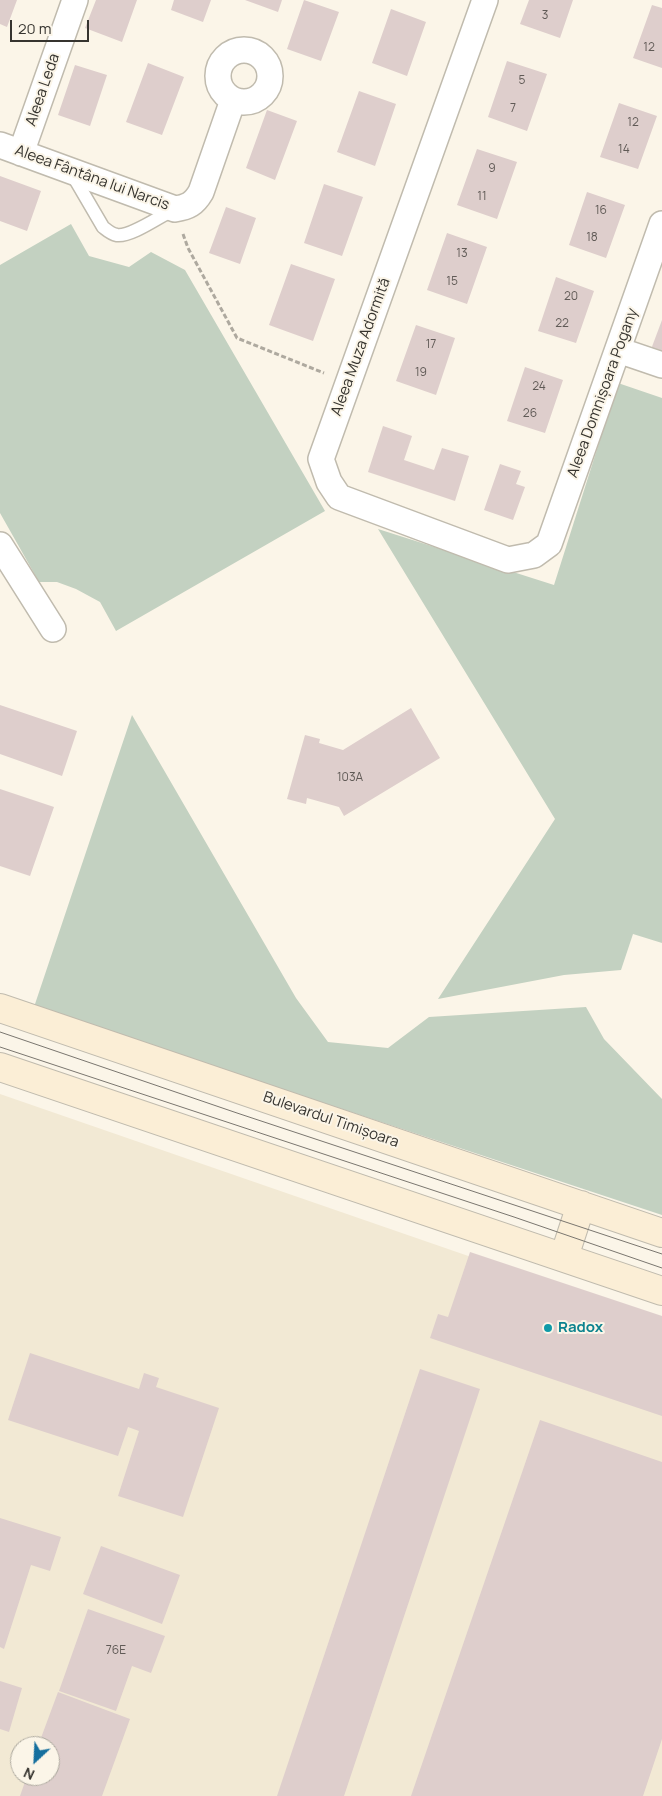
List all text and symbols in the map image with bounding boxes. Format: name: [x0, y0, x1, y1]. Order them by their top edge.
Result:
house number: 3: [542, 9, 548, 23]
scale bar: [12, 10, 91, 42]
text: 20 m: [18, 18, 51, 39]
house number: 12: [643, 41, 655, 55]
street label: Aleea Leda: [22, 51, 64, 129]
house number: 5: [519, 74, 525, 88]
house number: 7: [510, 102, 516, 116]
house number: 12: [627, 116, 639, 130]
street label: Aleea Fântâna lui Narcis: [12, 142, 172, 214]
house number: 14: [618, 143, 630, 157]
house number: 9: [488, 162, 496, 176]
house number: 11: [477, 190, 487, 204]
house number: 16: [595, 204, 607, 218]
house number: 18: [586, 231, 598, 245]
house number: 13: [456, 247, 468, 261]
house number: 15: [446, 275, 458, 289]
street label: Aleea Muza Adormită: [328, 276, 394, 418]
house number: 20: [564, 290, 578, 304]
street label: Aleea Domnișoara Pogany: [564, 306, 642, 480]
house number: 22: [555, 317, 569, 331]
house number: 17: [426, 338, 436, 352]
house number: 19: [415, 366, 427, 380]
house number: 24: [532, 380, 546, 394]
house number: 26: [523, 407, 537, 421]
house number: 103A: [337, 771, 363, 785]
street label: Bulevardul Timișoara: [261, 1088, 401, 1152]
place label: Radox: [558, 1319, 603, 1337]
marker: Radox: [542, 1322, 554, 1334]
house number: 76E: [106, 1644, 126, 1658]
north arrow: [10, 1736, 60, 1786]
text: N: [20, 1763, 37, 1785]

